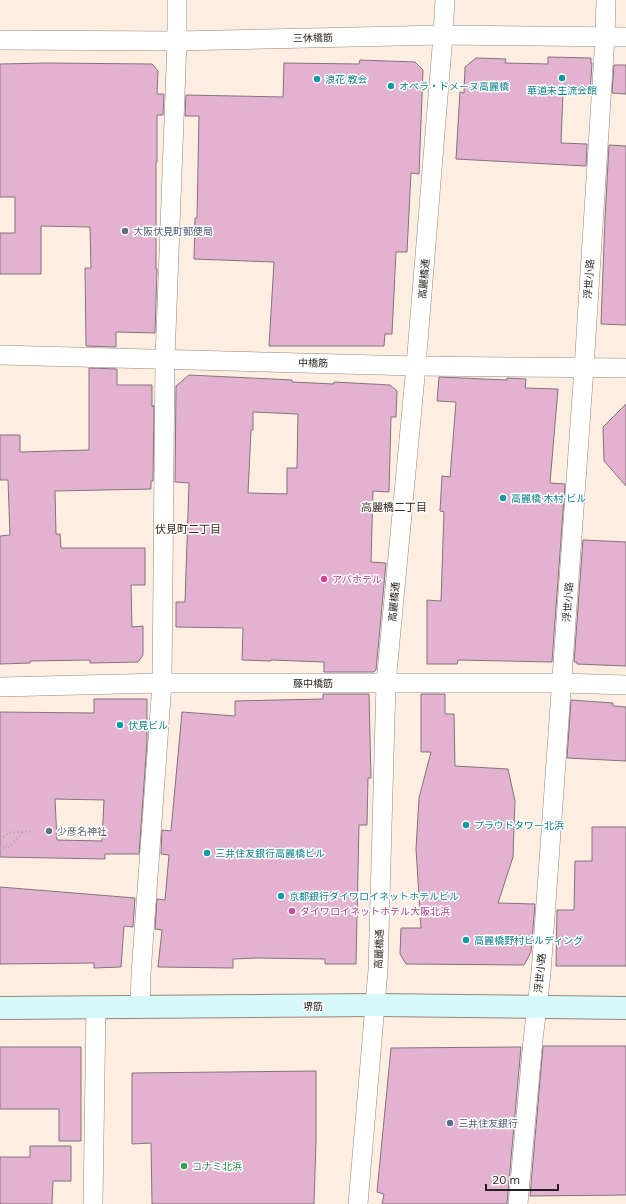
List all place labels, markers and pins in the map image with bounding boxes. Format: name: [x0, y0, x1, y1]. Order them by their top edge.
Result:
place label: 浪花 教会: [325, 73, 368, 86]
marker: 華道未生流会館: [557, 73, 567, 83]
marker: 浪花 教会: [312, 74, 322, 84]
place label: オペラ・ドメーヌ高麗橋: [399, 80, 509, 93]
marker: オペラ・ドメーヌ高麗橋: [386, 81, 396, 91]
place label: 華道未生流会館: [527, 84, 597, 97]
place label: 大阪伏見町郵便局: [133, 225, 213, 238]
marker: 大阪伏見町郵便局: [120, 226, 130, 236]
place label: 高麗橋 木村 ビル: [511, 492, 586, 505]
marker: 高麗橋 木村 ビル: [498, 493, 508, 503]
place label: アパホテル: [332, 573, 382, 586]
marker: アパホテル: [319, 574, 329, 584]
place label: 伏見ビル: [128, 719, 168, 732]
marker: 伏見ビル: [115, 720, 125, 730]
place label: プラウドタワー北浜: [474, 819, 564, 832]
marker: プラウドタワー北浜: [461, 820, 471, 830]
place label: 少彦名神社: [57, 825, 107, 838]
marker: 少彦名神社: [44, 826, 54, 836]
place label: 三井住友銀行高麗橋ビル: [215, 847, 325, 860]
marker: 三井住友銀行高麗橋ビル: [202, 848, 212, 858]
place label: 京都銀行ダイワロイネットホテルビル: [289, 890, 459, 903]
marker: 京都銀行ダイワロイネットホテルビル: [276, 891, 286, 901]
place label: ダイワロイネットホテル大阪北浜: [300, 905, 450, 918]
marker: ダイワロイネットホテル大阪北浜: [287, 906, 297, 916]
place label: 高麗橋野村ビルディング: [474, 934, 583, 947]
marker: 高麗橋野村ビルディング: [461, 935, 471, 945]
place label: 三井住友銀行: [458, 1117, 518, 1130]
marker: 三井住友銀行: [445, 1118, 455, 1128]
place label: コナミ北浜: [192, 1160, 242, 1173]
marker: コナミ北浜: [179, 1161, 189, 1171]

